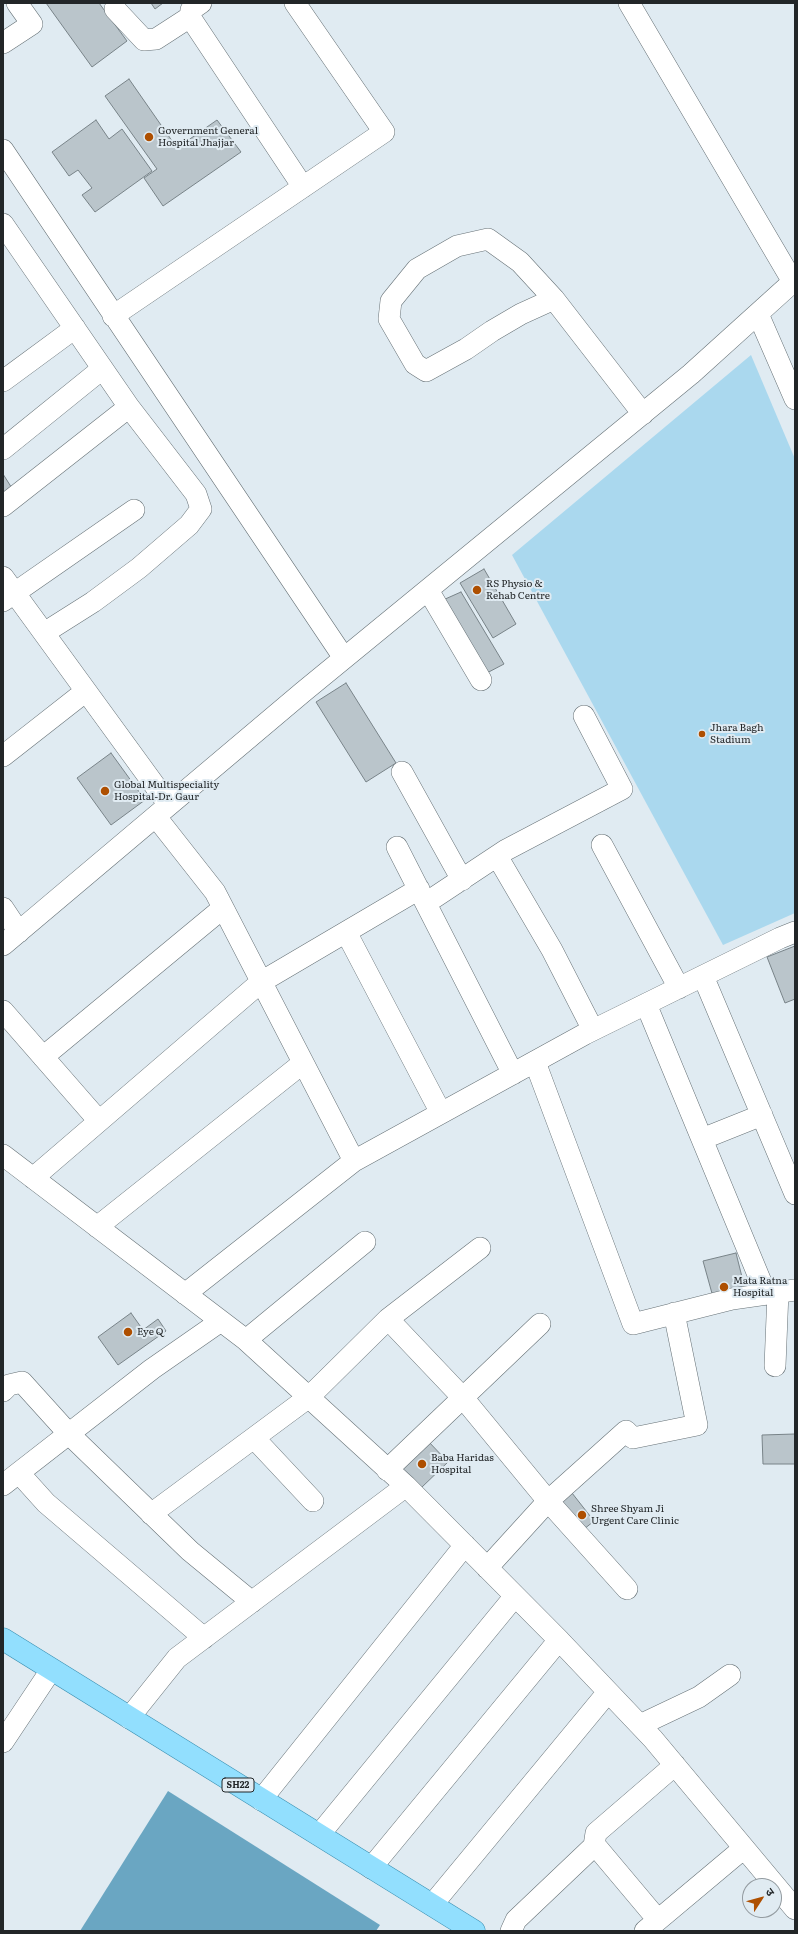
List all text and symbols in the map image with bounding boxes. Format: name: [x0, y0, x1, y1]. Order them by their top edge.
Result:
place label: Government General Hospital Jhajjar: [158, 125, 258, 148]
marker: Government General Hospital Jhajjar: [143, 131, 155, 143]
place label: RS Physio & Rehab Centre: [486, 578, 550, 602]
marker: RS Physio & Rehab Centre: [471, 584, 483, 596]
place label: Jhara Bagh Stadium: [710, 722, 764, 746]
marker: Jhara Bagh Stadium: [697, 729, 707, 739]
place label: Global Multispeciality Hospital-Dr. Gaur: [114, 779, 219, 802]
marker: Global Multispeciality Hospital-Dr. Gaur: [99, 785, 111, 797]
place label: Mata Ratna Hospital: [733, 1275, 787, 1298]
marker: Mata Ratna Hospital: [718, 1281, 730, 1293]
marker: Eye Q: [122, 1326, 134, 1338]
place label: Eye Q: [137, 1326, 163, 1338]
place label: Baba Haridas Hospital: [431, 1452, 494, 1476]
marker: Baba Haridas Hospital: [416, 1458, 428, 1470]
place label: Shree Shyam Ji Urgent Care Clinic: [591, 1503, 679, 1526]
marker: Shree Shyam Ji Urgent Care Clinic: [576, 1509, 588, 1521]
road number: SH22: [222, 1778, 254, 1792]
north arrow: [742, 1878, 782, 1918]
text: उ: [763, 1884, 779, 1899]

